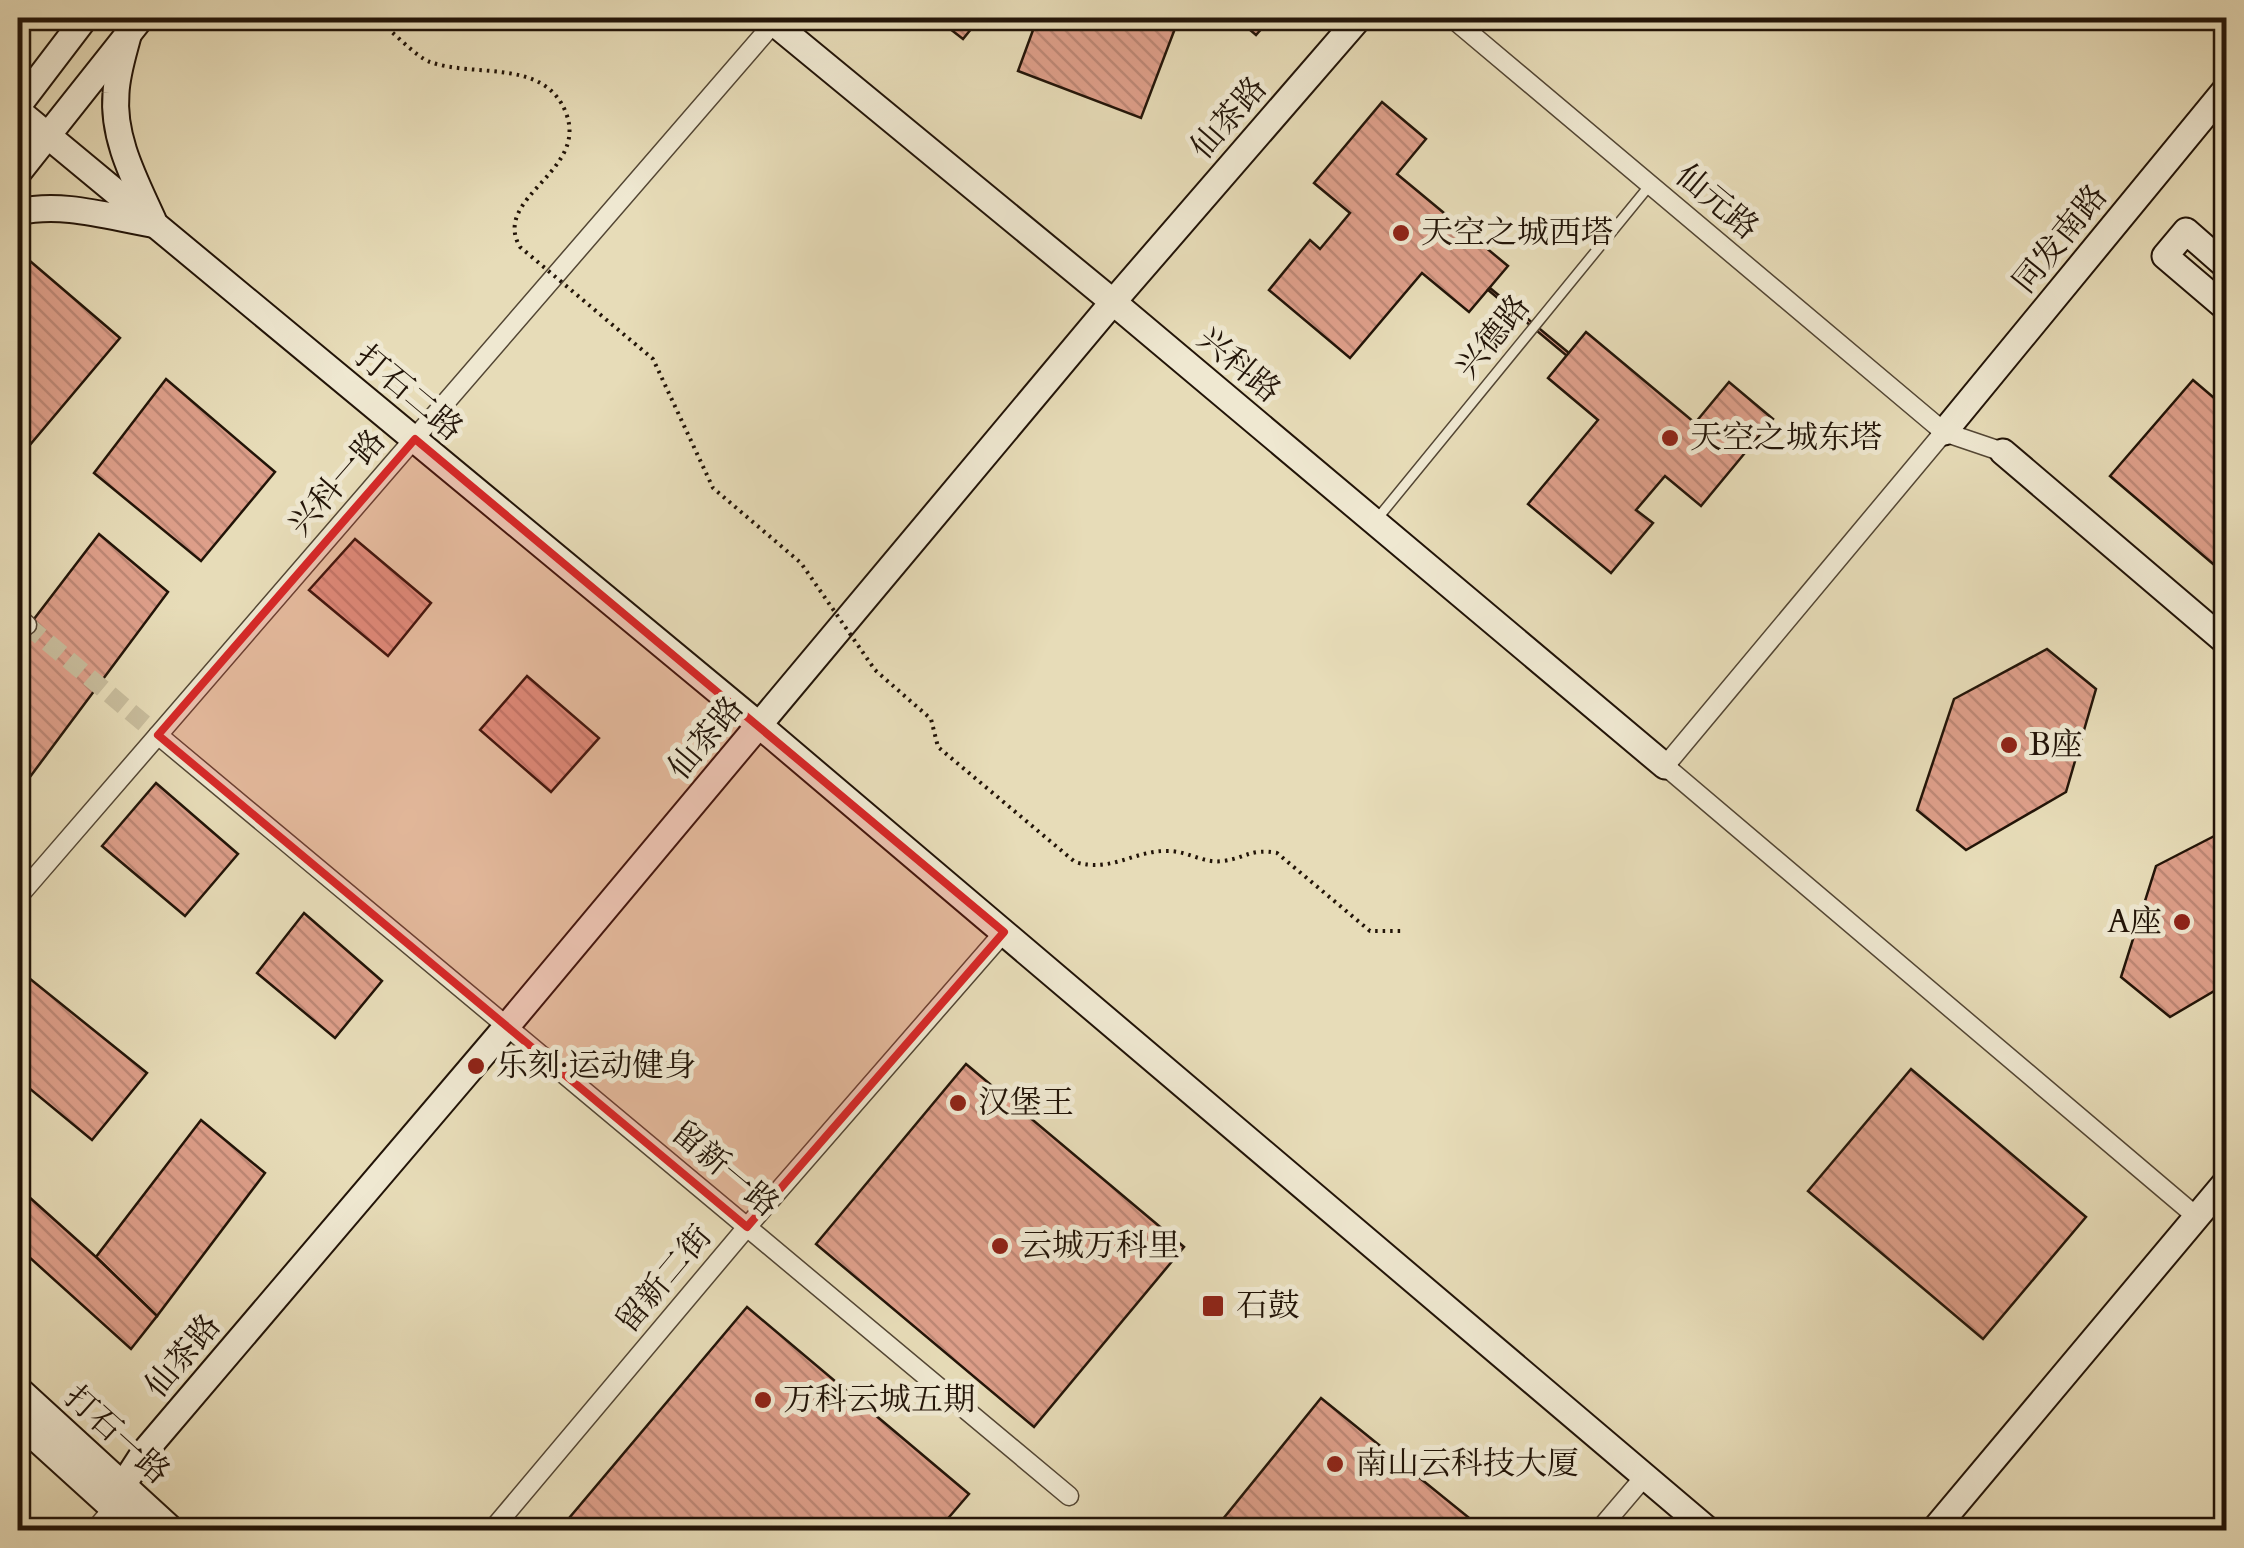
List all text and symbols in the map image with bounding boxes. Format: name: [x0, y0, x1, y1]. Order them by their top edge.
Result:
street label: 仙茶路: [1181, 67, 1277, 169]
street label: 仙元路: [1666, 154, 1768, 250]
street label: 同发南路: [2003, 175, 2117, 303]
place label: 天空之城西塔: [1421, 211, 1613, 255]
marker: 天空之城西塔: [1390, 222, 1412, 244]
street label: 兴德路: [1446, 286, 1540, 388]
street label: 兴科路: [1188, 317, 1290, 413]
street label: 打石二路: [346, 335, 472, 451]
place label: 天空之城东塔: [1690, 416, 1882, 460]
street label: 兴科一路: [278, 420, 396, 546]
marker: 天空之城东塔: [1659, 427, 1681, 449]
street label: 仙茶路: [658, 687, 754, 789]
place label: B座: [2029, 723, 2083, 767]
marker: B座: [1998, 734, 2020, 756]
place label: A座: [2107, 900, 2162, 944]
marker: A座: [2171, 911, 2193, 933]
place label: 乐刻·运动健身: [496, 1044, 696, 1088]
marker: 乐刻·运动健身: [465, 1055, 487, 1077]
place label: 汉堡王: [978, 1081, 1074, 1125]
marker: 汉堡王: [947, 1092, 969, 1114]
street label: 留新一路: [662, 1111, 788, 1227]
street label: 留新二街: [606, 1216, 722, 1342]
place label: 云城万科里: [1020, 1224, 1180, 1268]
marker: 云城万科里: [989, 1235, 1011, 1257]
place label: 石鼓: [1236, 1284, 1300, 1328]
marker: 石鼓: [1200, 1293, 1226, 1319]
street label: 仙茶路: [135, 1305, 231, 1407]
street label: 打石一路: [55, 1376, 179, 1494]
place label: 万科云城五期: [783, 1378, 975, 1422]
marker: 万科云城五期: [752, 1389, 774, 1411]
place label: 南山云科技大厦: [1355, 1442, 1579, 1486]
marker: 南山云科技大厦: [1324, 1453, 1346, 1475]

